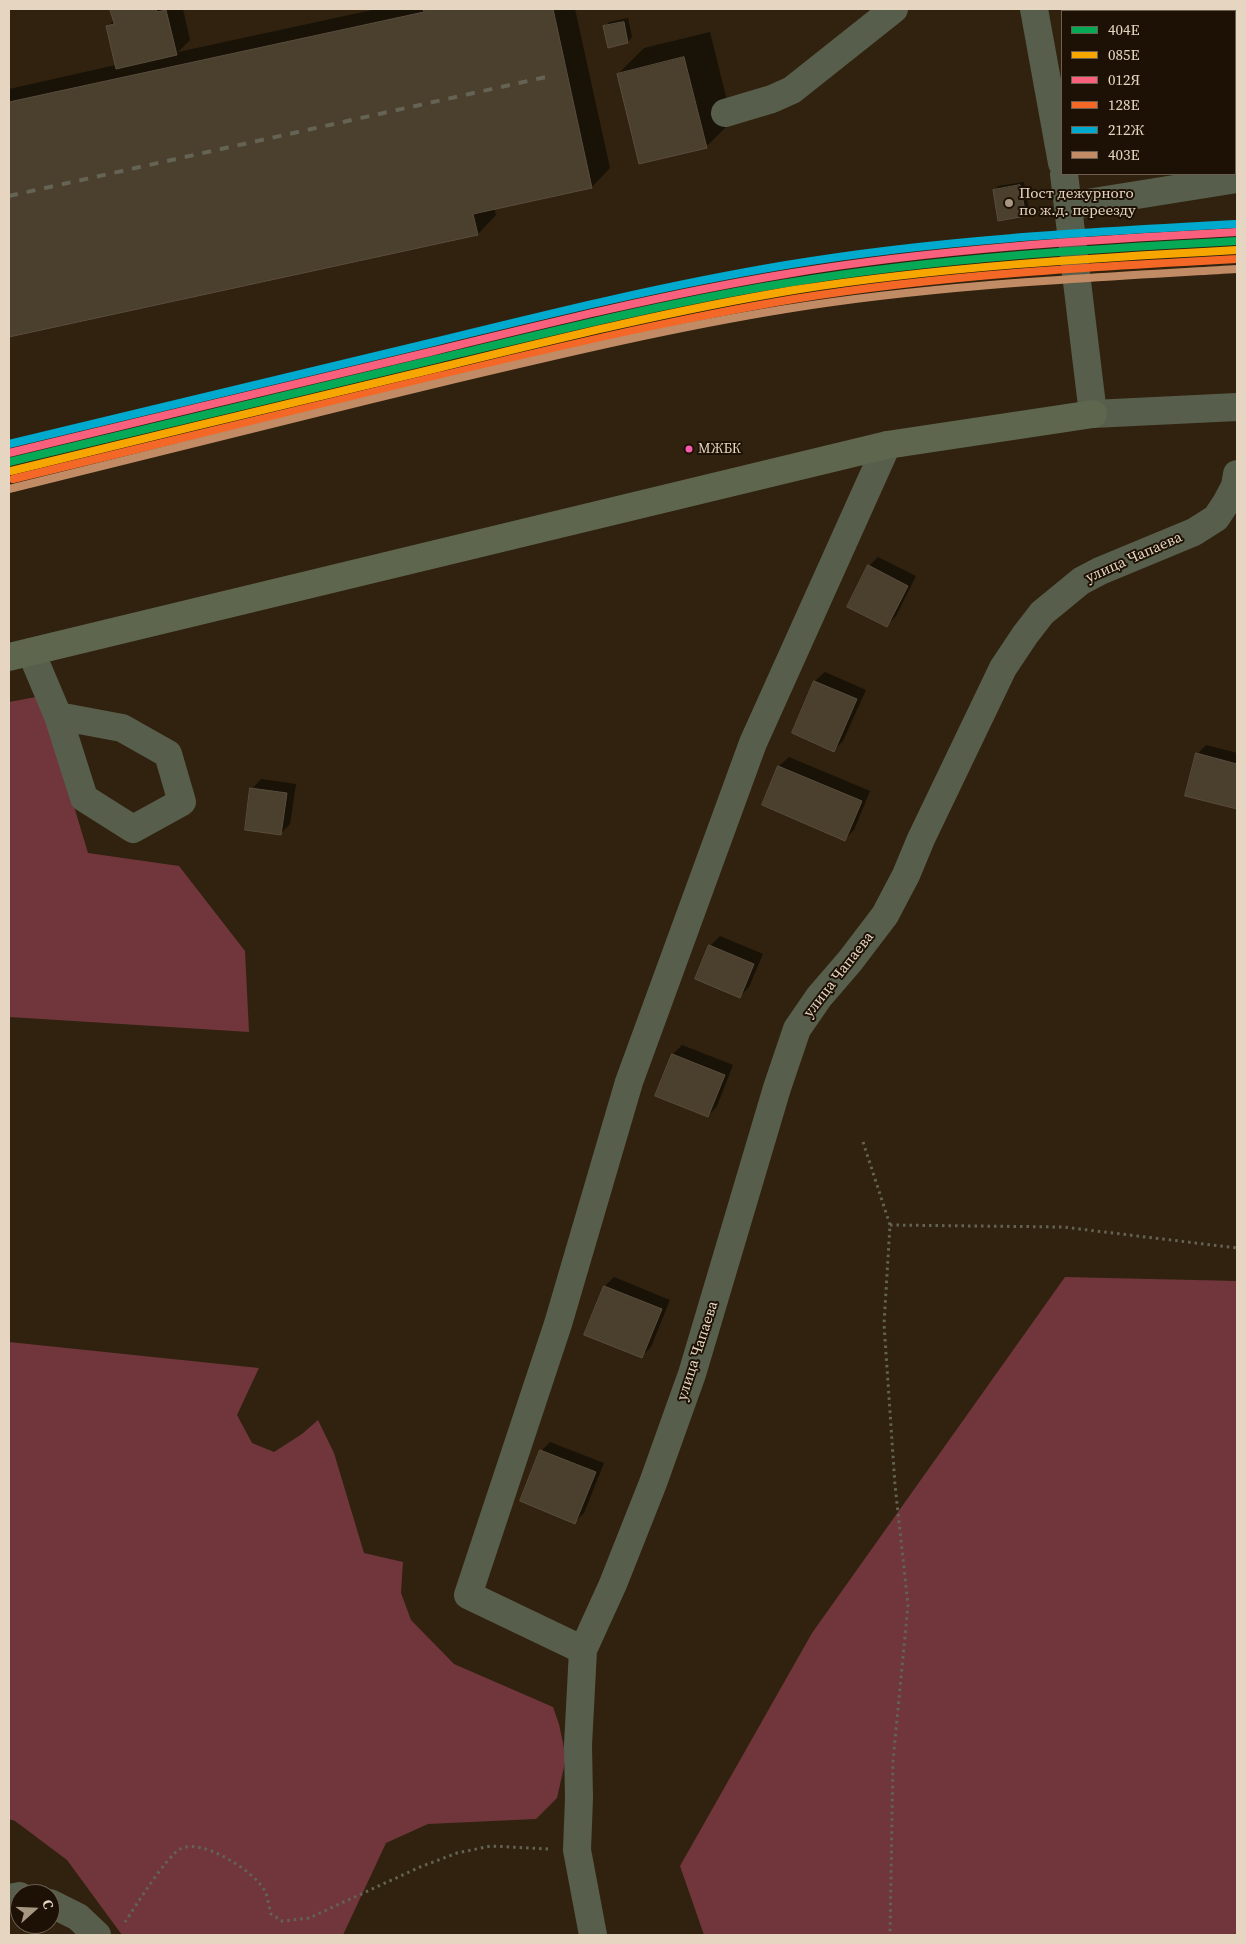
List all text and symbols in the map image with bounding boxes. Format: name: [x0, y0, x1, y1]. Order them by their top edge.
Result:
legend: [1061, 10, 1236, 175]
text: 404Е: [1108, 19, 1140, 40]
text: 085Е: [1108, 44, 1140, 65]
text: 012Я: [1108, 69, 1140, 90]
text: 128Е: [1108, 94, 1140, 115]
text: 212Ж: [1108, 119, 1144, 140]
text: 403Е: [1108, 144, 1140, 165]
place label: Пост дежурного по ж.д. переезду: [1019, 185, 1136, 220]
marker: Пост дежурного по ж.д. переезду: [1003, 197, 1015, 209]
place label: МЖБК: [698, 441, 741, 457]
marker: МЖБК: [684, 444, 694, 454]
street label: улица Чапаева: [1083, 529, 1185, 587]
street label: улица Чапаева: [800, 929, 878, 1021]
street label: улица Чапаева: [673, 1299, 723, 1403]
north arrow: [10, 1884, 60, 1934]
text: С: [37, 1897, 59, 1912]

